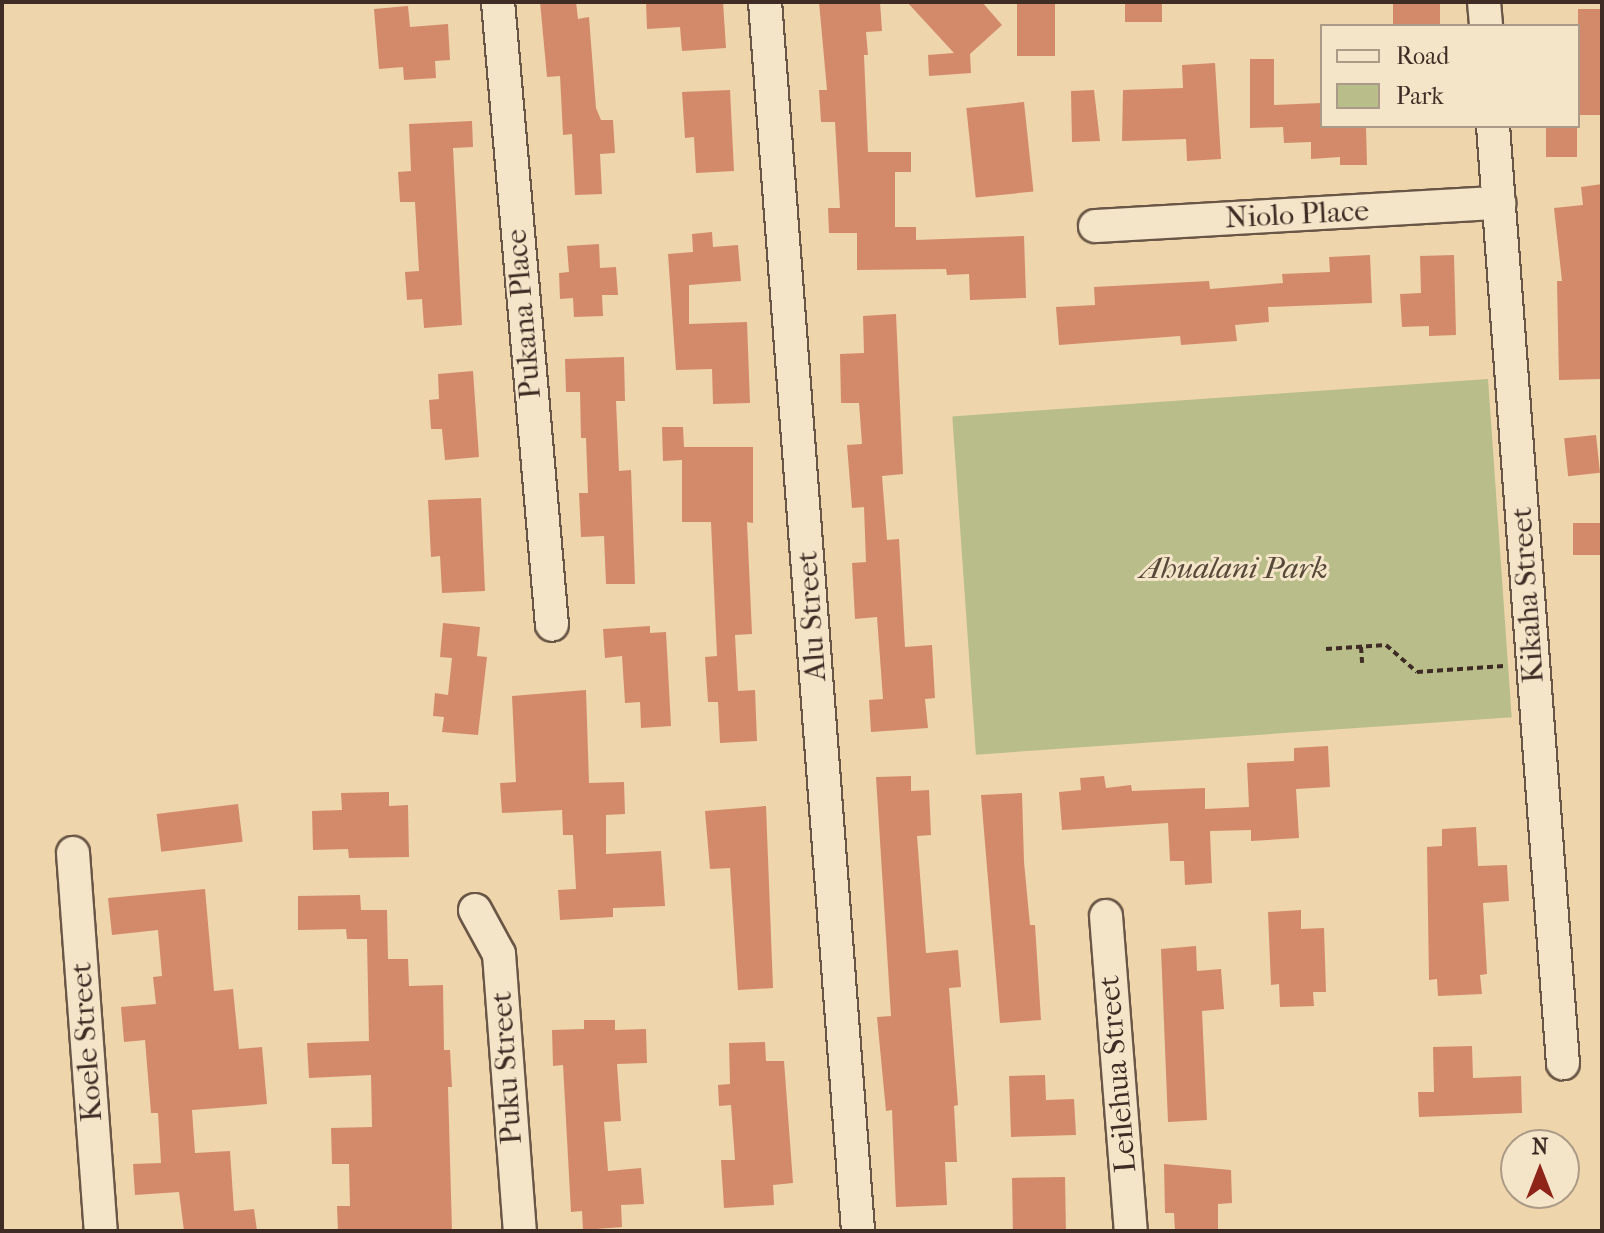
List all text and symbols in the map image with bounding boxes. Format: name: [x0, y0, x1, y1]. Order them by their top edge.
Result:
legend: [1320, 24, 1580, 128]
text: Road: [1396, 42, 1449, 70]
text: Park: [1396, 82, 1444, 110]
street label: Niolo Place: [1224, 193, 1370, 237]
street label: Pukana Place: [499, 228, 549, 400]
street label: Kikaha Street: [1504, 506, 1552, 684]
street label: Alu Street: [790, 550, 834, 682]
park label: Ahualani Park: [1140, 551, 1328, 587]
street label: Koele Street: [63, 961, 111, 1123]
street label: Leilehua Street: [1091, 974, 1145, 1174]
street label: Puku Street: [484, 990, 530, 1146]
north arrow: [1500, 1129, 1580, 1209]
text: N: [1532, 1134, 1548, 1160]

